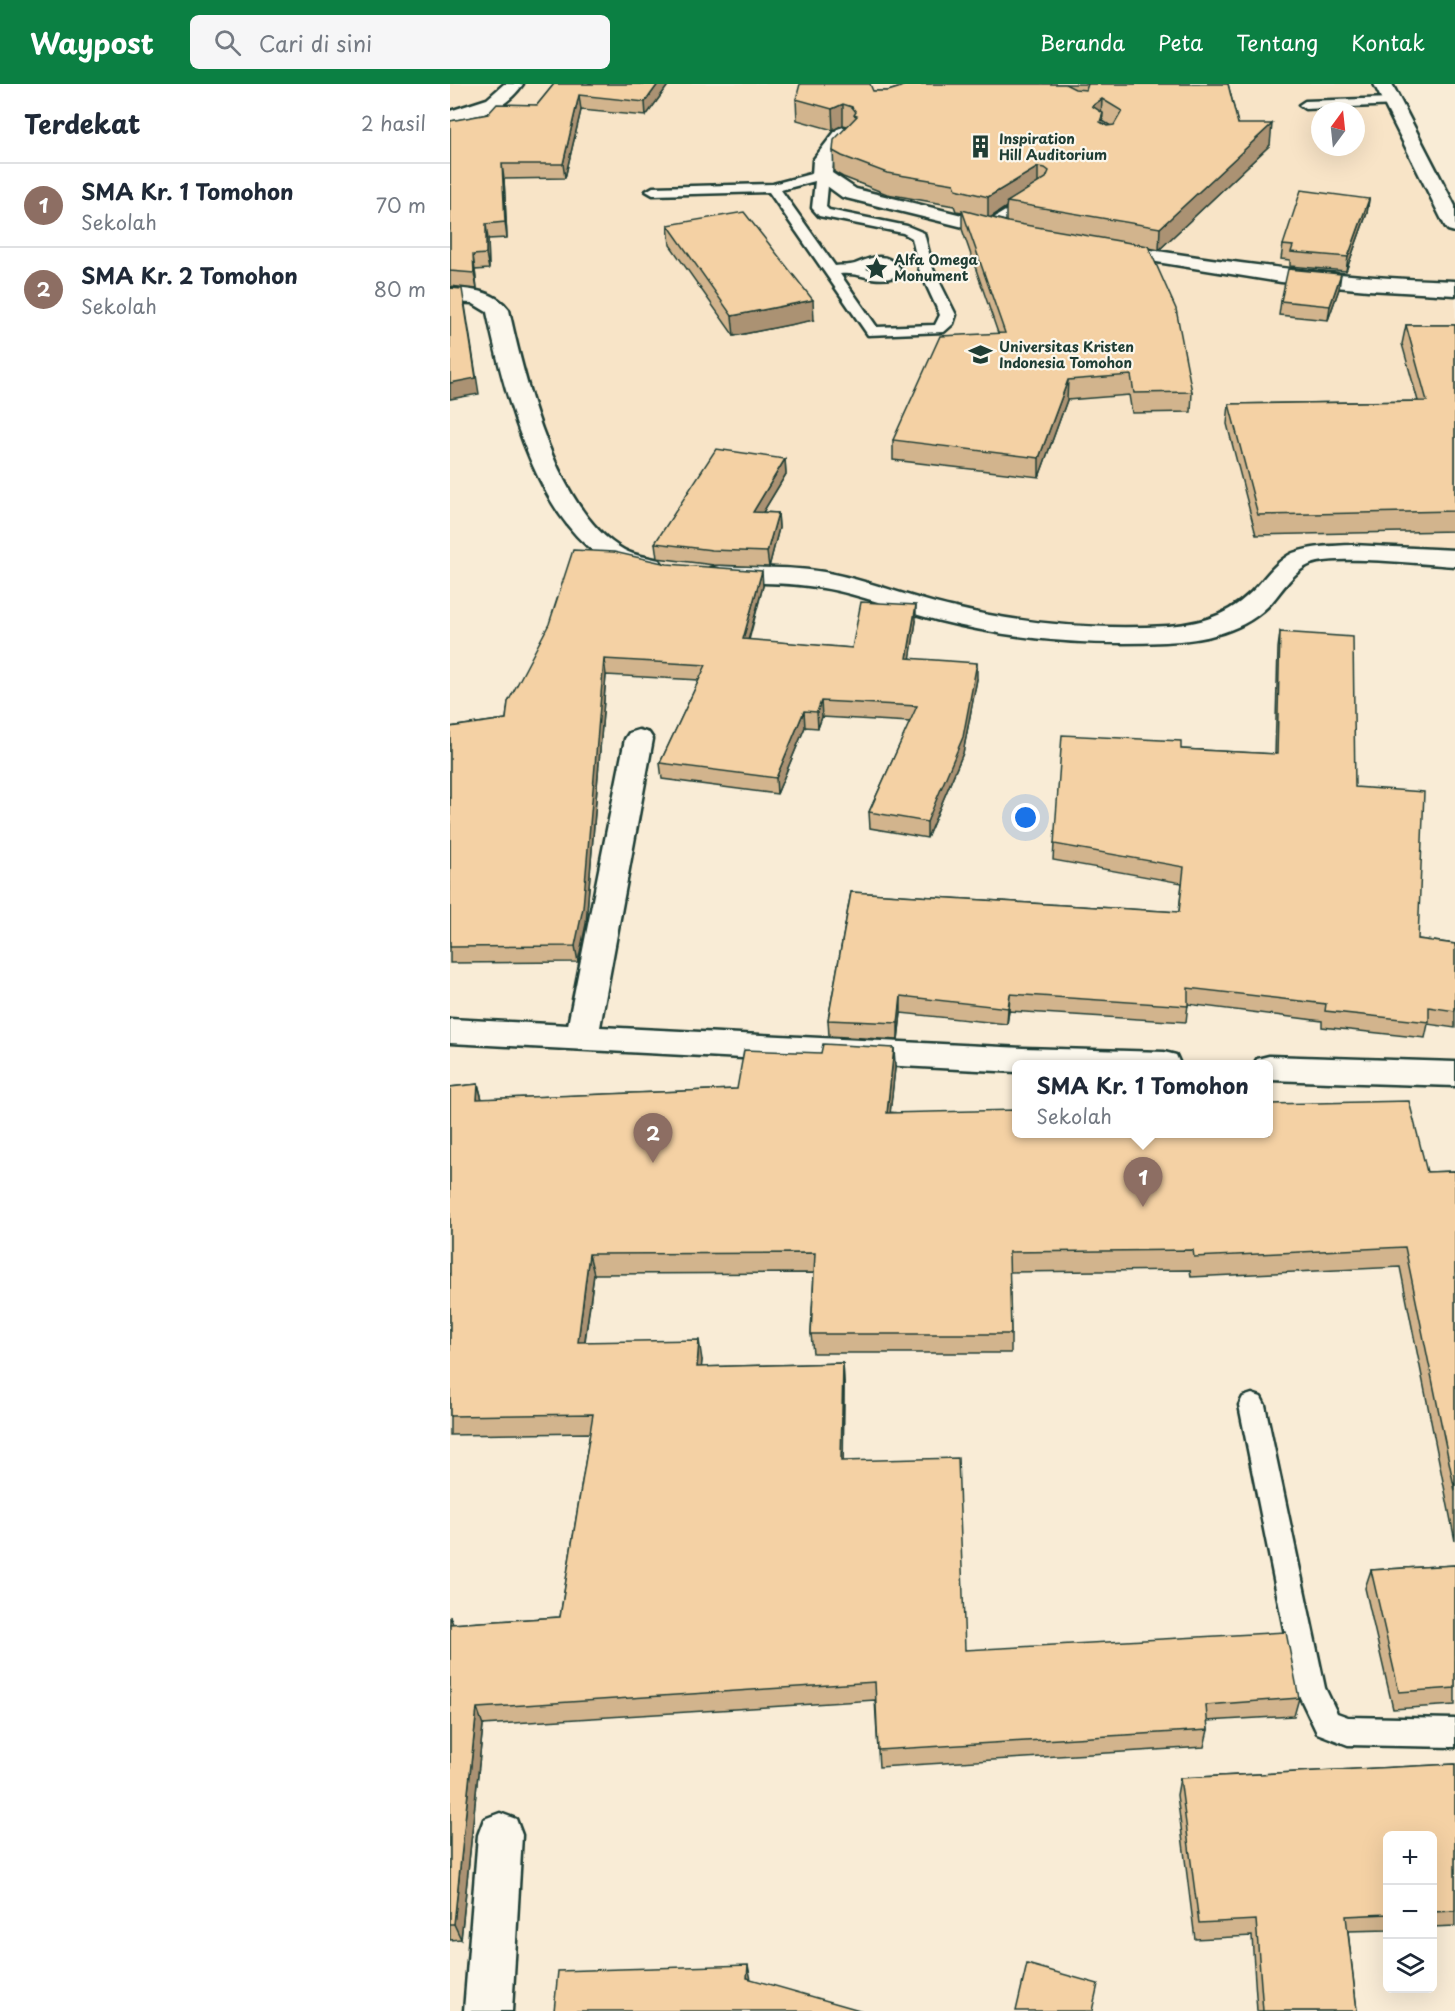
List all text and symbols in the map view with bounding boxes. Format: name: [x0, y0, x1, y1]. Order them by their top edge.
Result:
search box: [190, 15, 610, 69]
text: Waypost: [30, 21, 154, 64]
icon: search: [211, 26, 244, 59]
text: Cari di sini: [259, 26, 372, 59]
text: Beranda: [1040, 26, 1125, 58]
text: Peta: [1158, 26, 1203, 58]
text: Tentang: [1236, 26, 1318, 58]
text: Kontak: [1351, 26, 1425, 58]
north arrow: [1311, 102, 1365, 156]
text: Terdekat: [24, 104, 141, 143]
text: 2 hasil: [361, 108, 426, 138]
place label: Inspiration Hill Auditorium: [999, 128, 1107, 165]
building icon: Inspiration Hill Auditorium: [968, 134, 994, 160]
text: SMA Kr. 1 Tomohon: [81, 174, 294, 207]
text: 1: [39, 190, 48, 220]
text: 70 m: [376, 190, 426, 220]
text: Sekolah: [81, 207, 157, 237]
place label: Alfa Omega Monument: [894, 249, 978, 286]
place icon: Alfa Omega Monument: [863, 255, 889, 281]
text: SMA Kr. 2 Tomohon: [81, 258, 298, 291]
text: 2: [36, 274, 51, 304]
text: 80 m: [374, 274, 426, 304]
text: Sekolah: [81, 291, 157, 321]
place label: Universitas Kristen Indonesia Tomohon: [999, 336, 1134, 373]
school or university icon: Universitas Kristen Indonesia Tomohon: [968, 342, 994, 368]
your location: [1011, 803, 1040, 832]
popup: [1012, 1060, 1273, 1138]
text: SMA Kr. 1 Tomohon: [1036, 1068, 1249, 1101]
text: Sekolah: [1036, 1101, 1112, 1131]
pin: 2: [634, 1114, 672, 1163]
pin: 1: [1124, 1158, 1162, 1207]
map controls: [1383, 1831, 1437, 1993]
button: +: [1383, 1831, 1437, 1885]
button: −: [1383, 1885, 1437, 1939]
button: layers: [1383, 1939, 1437, 1993]

